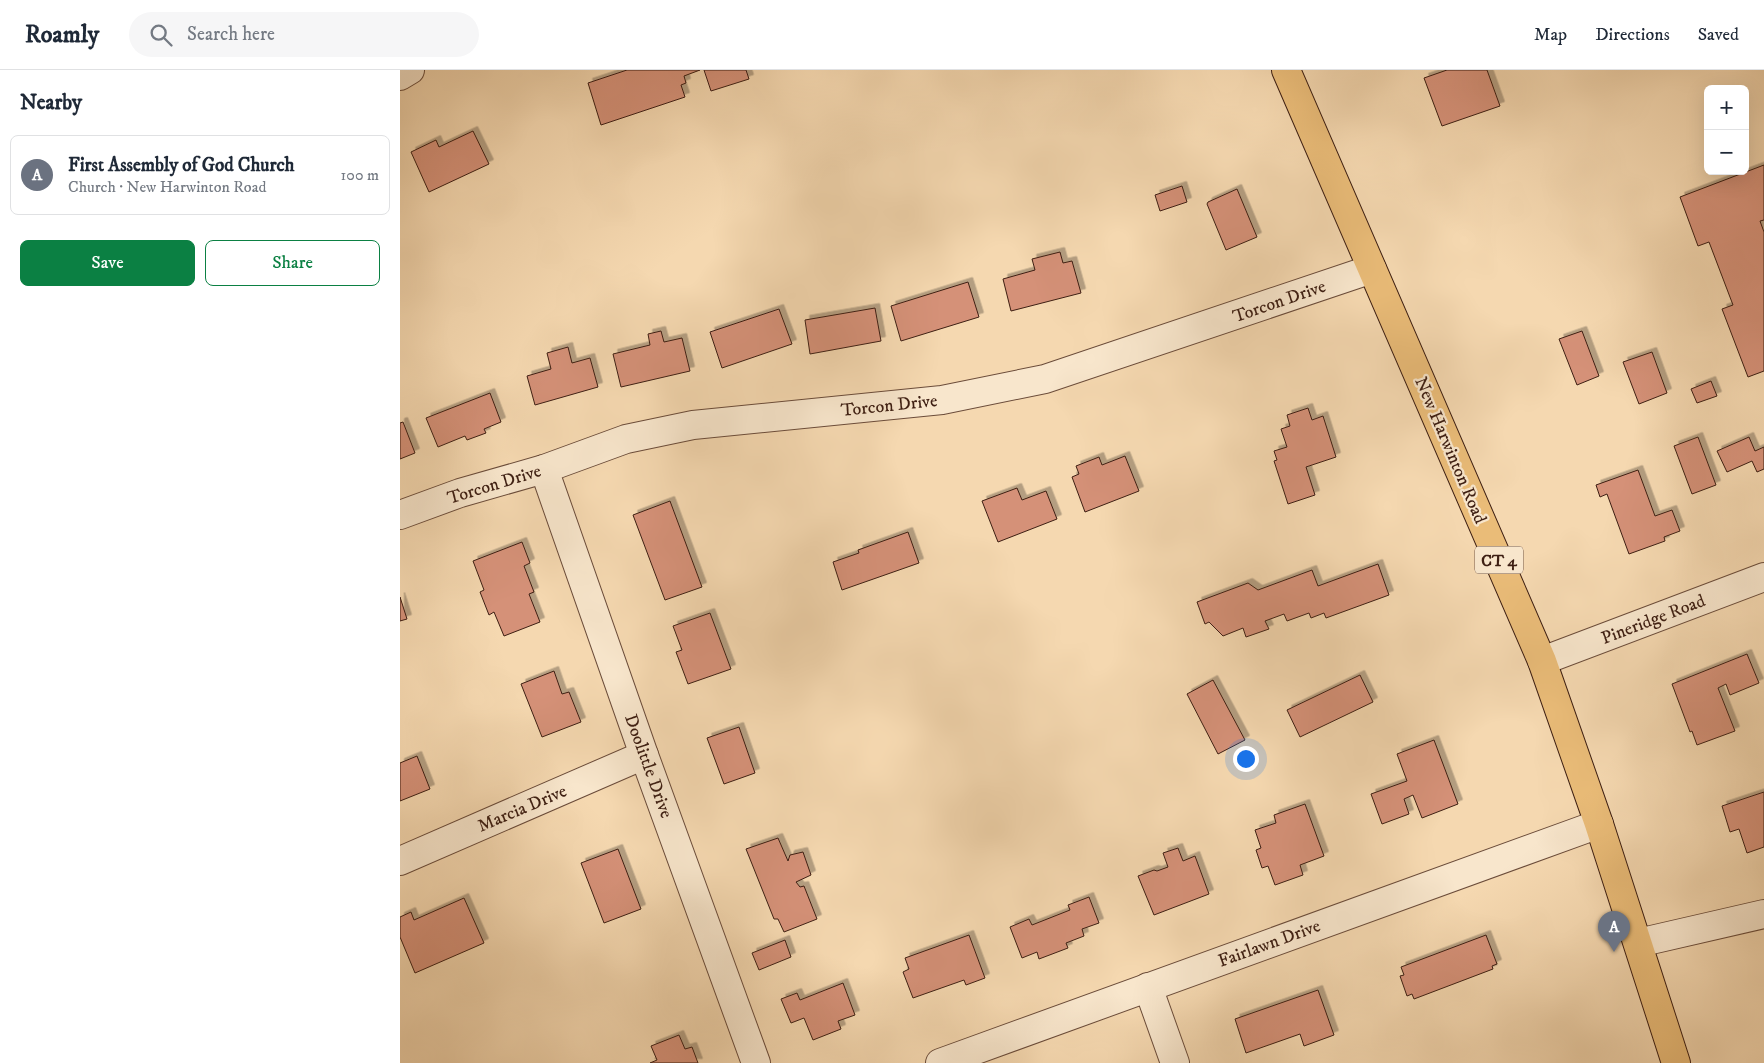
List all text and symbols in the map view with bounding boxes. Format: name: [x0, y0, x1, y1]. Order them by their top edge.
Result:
search box: [129, 12, 479, 57]
text: Roamly: [25, 20, 99, 50]
icon: search: [147, 21, 175, 49]
text: Search here: [187, 23, 275, 46]
text: Map: [1534, 24, 1567, 46]
text: Directions: [1595, 24, 1670, 46]
text: Saved: [1698, 24, 1739, 46]
map controls: [1704, 85, 1749, 175]
button: +: [1704, 85, 1749, 130]
text: Nearby: [20, 90, 82, 116]
button: −: [1704, 130, 1749, 175]
text: First Assembly of God Church: [68, 154, 295, 177]
text: A: [32, 165, 42, 185]
text: 100 m: [341, 165, 379, 185]
text: Church · New Harwinton Road: [68, 177, 266, 197]
button: Save: [20, 240, 195, 286]
button: Share: [205, 240, 380, 286]
street label: Torcon Drive: [1230, 276, 1329, 328]
street label: New Harwinton Road: [1409, 374, 1491, 527]
street label: Torcon Drive: [840, 390, 938, 422]
street label: Torcon Drive: [445, 460, 544, 510]
road number: CT 4: [1475, 546, 1523, 574]
street label: Pineridge Road: [1598, 590, 1708, 650]
street label: Doolittle Drive: [619, 711, 677, 821]
your location: [1233, 746, 1259, 772]
street label: Marcia Drive: [474, 780, 570, 838]
pin: A: [1598, 911, 1630, 952]
street label: Fairlawn Drive: [1215, 915, 1323, 973]

